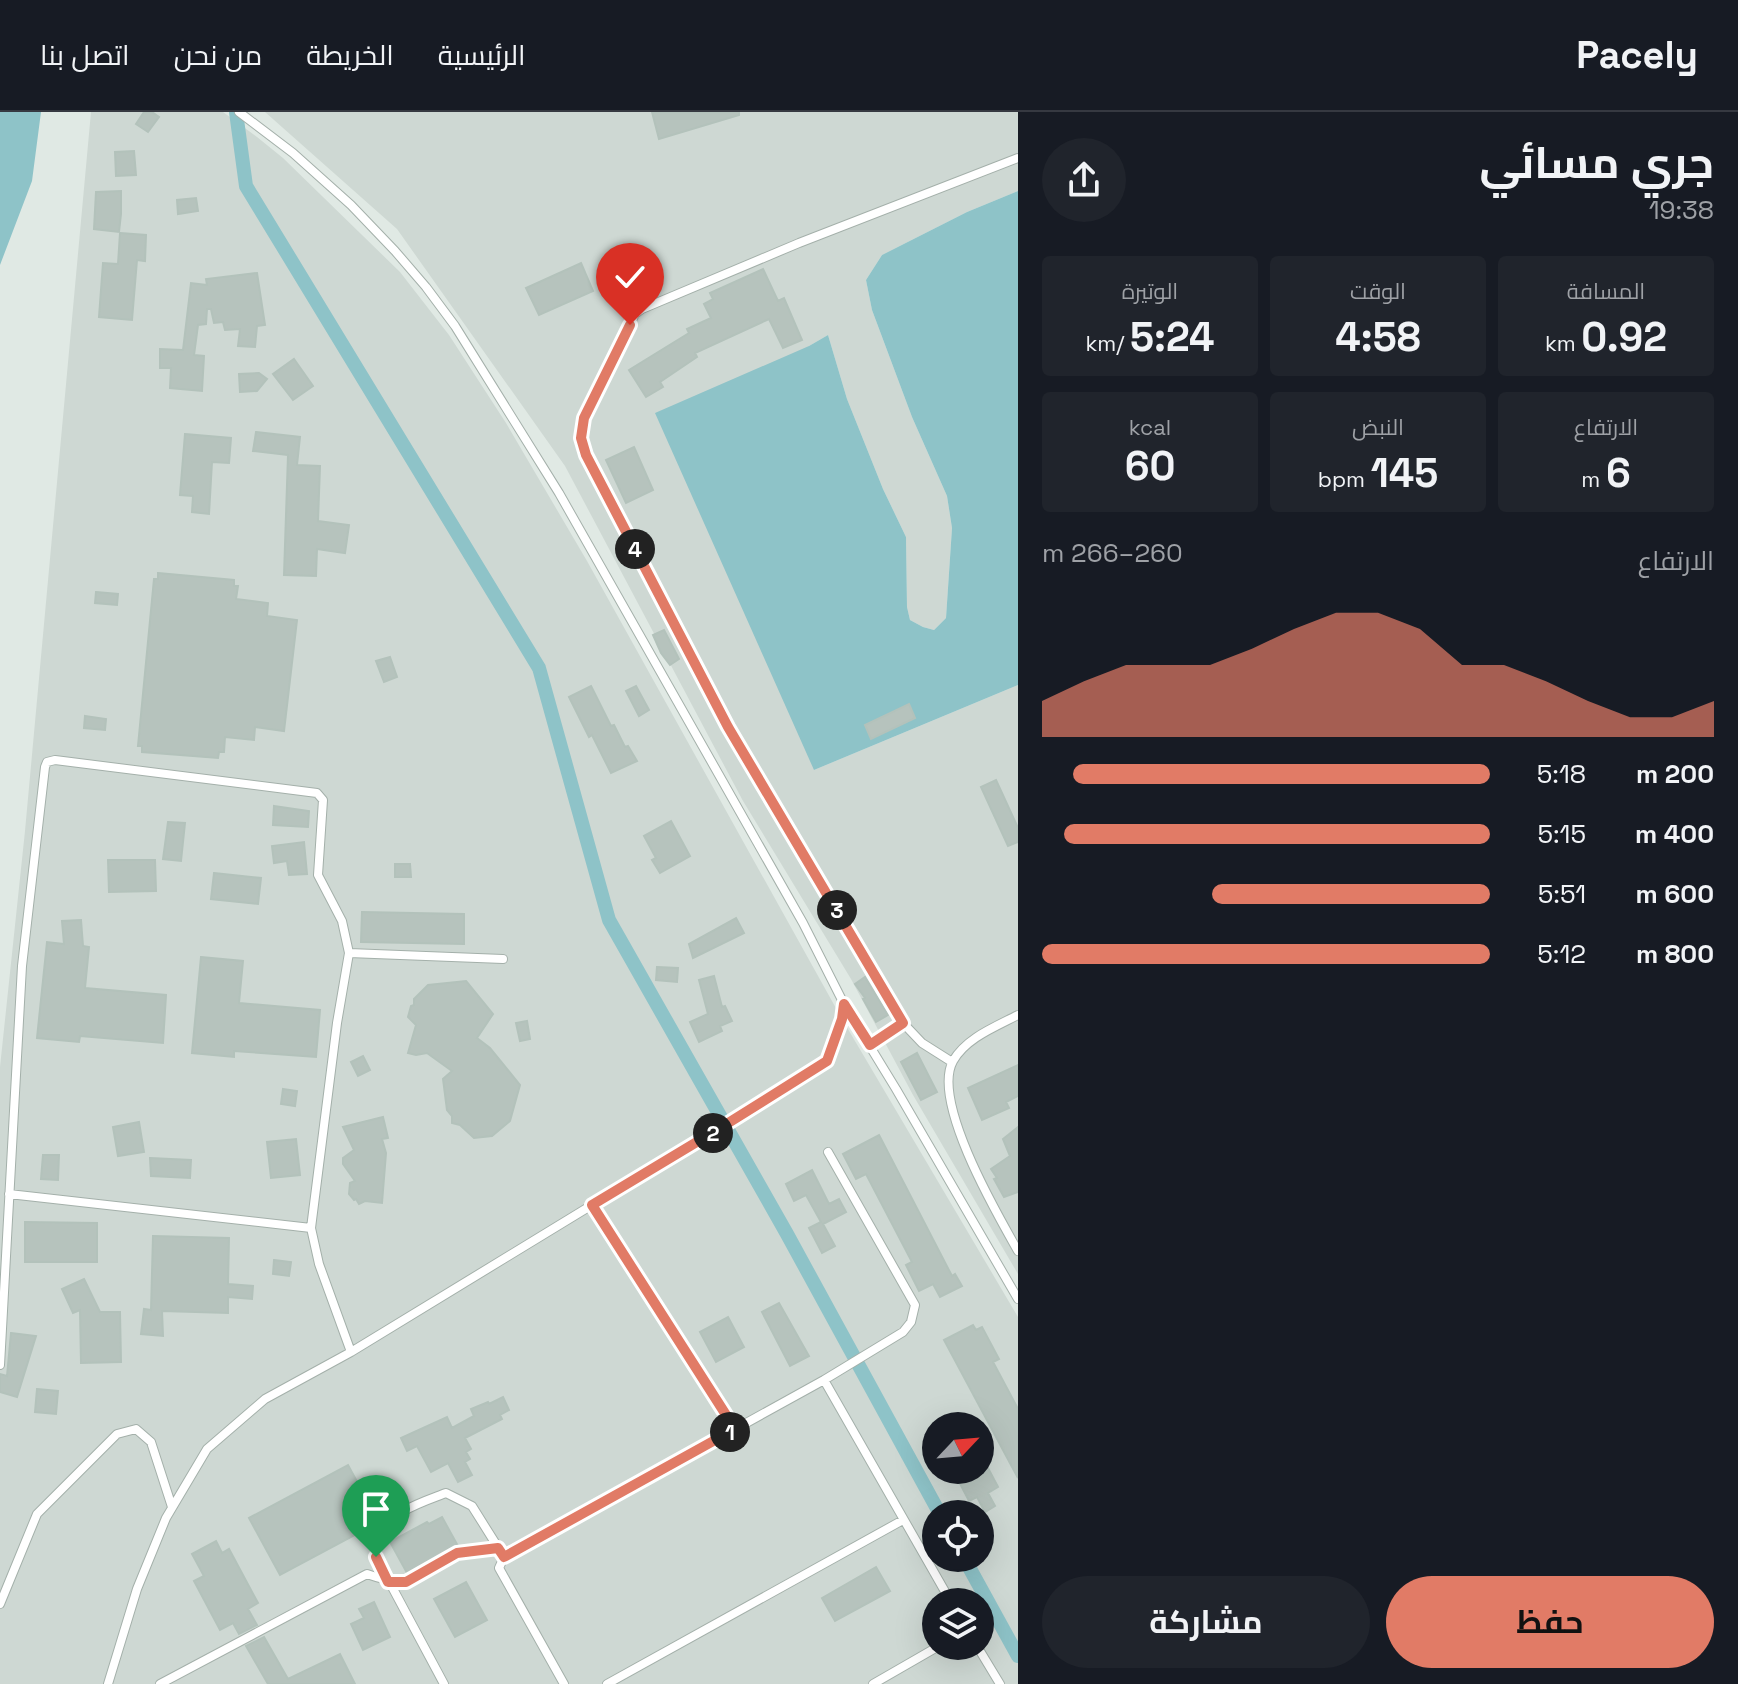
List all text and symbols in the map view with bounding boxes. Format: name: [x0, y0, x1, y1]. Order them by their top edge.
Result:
text: Pacely: [1576, 31, 1698, 79]
text: اتصل بنا: [40, 37, 130, 73]
text: من نحن: [174, 37, 262, 73]
text: الخريطة: [306, 37, 394, 73]
text: الرئيسية: [438, 37, 526, 73]
text: جري مسائي: [1479, 135, 1714, 191]
button: share: [1042, 138, 1126, 222]
text: 19:38: [1649, 193, 1714, 227]
pin: [596, 243, 664, 325]
icon: check: [608, 255, 652, 299]
text: الوتيرة: [1122, 277, 1178, 305]
text: الوقت: [1350, 277, 1406, 305]
text: المسافة: [1567, 277, 1645, 305]
text: 5:24: [1130, 312, 1215, 363]
text: 4:58: [1335, 312, 1421, 363]
text: 0.92: [1581, 312, 1667, 363]
text: /km: [1085, 329, 1130, 357]
text: km: [1545, 329, 1581, 357]
text: kcal: [1129, 413, 1171, 441]
text: النبض: [1352, 413, 1404, 441]
text: الارتفاع: [1574, 413, 1638, 441]
text: 60: [1125, 441, 1175, 492]
text: 145: [1371, 448, 1438, 499]
text: 6: [1606, 448, 1631, 499]
text: bpm: [1318, 465, 1371, 493]
text: m: [1581, 465, 1606, 493]
pin: 4: [615, 529, 655, 569]
text: 4: [628, 535, 642, 563]
text: 260–266 m: [1042, 536, 1183, 570]
text: الارتفاع: [1638, 544, 1714, 578]
text: 5:18: [1537, 757, 1586, 791]
text: 200 m: [1636, 757, 1714, 791]
text: 5:15: [1537, 817, 1586, 851]
text: 400 m: [1635, 817, 1714, 851]
text: 5:51: [1538, 877, 1586, 911]
text: 600 m: [1635, 877, 1714, 911]
pin: 3: [817, 890, 857, 930]
text: 3: [830, 896, 844, 924]
text: 5:12: [1537, 937, 1586, 971]
text: 800 m: [1636, 937, 1714, 971]
pin: 2: [693, 1113, 733, 1153]
text: 2: [706, 1119, 720, 1147]
pin: 1: [710, 1412, 750, 1452]
north arrow: [922, 1412, 994, 1484]
map controls: [922, 1412, 994, 1660]
text: 1: [725, 1418, 735, 1446]
pin: [342, 1475, 410, 1557]
icon: arrive: [354, 1487, 398, 1531]
button: locate: [922, 1500, 994, 1572]
button: مشاركة: [1042, 1576, 1370, 1668]
button: حفظ: [1386, 1576, 1714, 1668]
button: layers: [922, 1588, 994, 1660]

